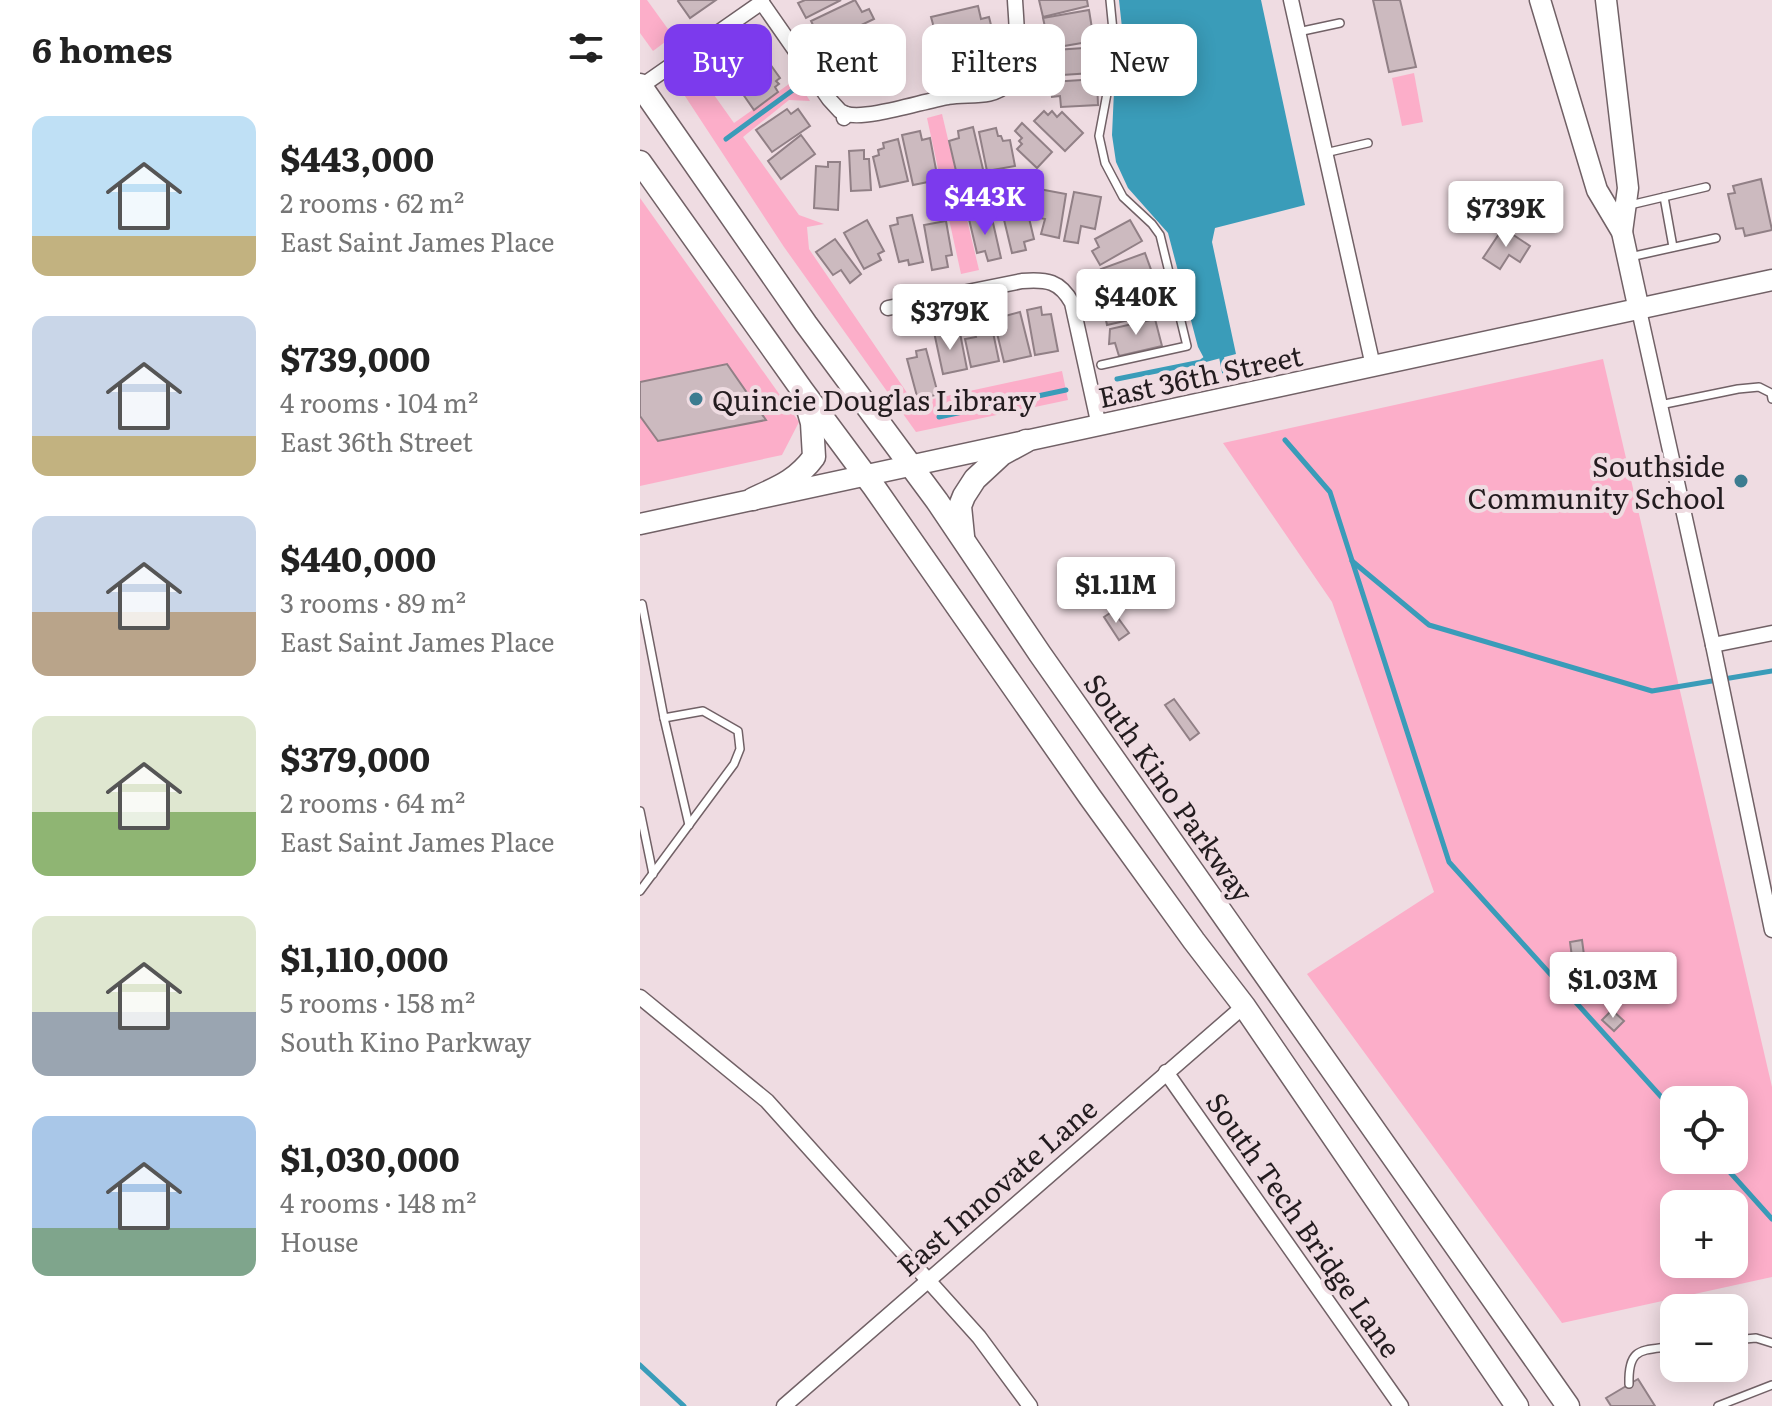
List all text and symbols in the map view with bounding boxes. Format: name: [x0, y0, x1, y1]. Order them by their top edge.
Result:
text: 6 homes: [32, 23, 172, 73]
chip: Buy: [664, 24, 772, 96]
chip: Rent: [788, 24, 906, 96]
chip: Filters: [922, 24, 1065, 96]
chip: New: [1081, 24, 1197, 96]
icon: filters: [564, 26, 608, 70]
text: $443,000: [280, 132, 434, 182]
icon: home: [96, 148, 192, 244]
pin: $443K: [929, 169, 1041, 237]
text: $443K: [944, 175, 1026, 214]
pin: $739K: [1450, 181, 1562, 249]
text: 2 rooms · 62 m²: [280, 182, 464, 221]
text: $739K: [1466, 187, 1546, 226]
text: East Saint James Place: [280, 221, 554, 260]
pin: $440K: [1080, 269, 1192, 337]
text: $440K: [1094, 275, 1178, 314]
pin: $379K: [894, 284, 1006, 352]
text: $379K: [911, 290, 989, 329]
text: $739,000: [280, 332, 431, 382]
street label: East 36th Street: [1094, 333, 1307, 417]
icon: home: [96, 348, 192, 444]
place label: Quincie Douglas Library: [712, 378, 1037, 420]
text: 4 rooms · 104 m²: [280, 382, 478, 421]
marker: Quincie Douglas Library: [687, 390, 705, 408]
text: East 36th Street: [280, 421, 473, 460]
place label: Southside Community School: [1468, 444, 1725, 518]
marker: Southside Community School: [1732, 472, 1750, 490]
text: $440,000: [280, 532, 436, 582]
icon: home: [96, 548, 192, 644]
pin: $1.11M: [1051, 557, 1181, 625]
text: $1.11M: [1075, 563, 1157, 602]
text: 3 rooms · 89 m²: [280, 582, 466, 621]
text: East Saint James Place: [280, 621, 554, 660]
street label: South Kino Parkway: [1075, 664, 1265, 911]
text: $379,000: [280, 732, 430, 782]
icon: home: [96, 748, 192, 844]
text: 2 rooms · 64 m²: [280, 782, 465, 821]
text: East Saint James Place: [280, 821, 554, 860]
text: $1,110,000: [280, 932, 448, 982]
icon: home: [96, 948, 192, 1044]
pin: $1.03M: [1548, 952, 1678, 1020]
text: $1.03M: [1568, 958, 1658, 997]
text: 5 rooms · 158 m²: [280, 982, 475, 1021]
text: South Kino Parkway: [280, 1021, 531, 1060]
street label: South Tech Bridge Lane: [1197, 1083, 1413, 1365]
map controls: [1660, 1086, 1748, 1382]
button: locate: [1660, 1086, 1748, 1174]
street label: East Innovate Lane: [887, 1087, 1105, 1285]
text: $1,030,000: [280, 1132, 460, 1182]
icon: home: [96, 1148, 192, 1244]
text: 4 rooms · 148 m²: [280, 1182, 476, 1221]
button: +: [1660, 1190, 1748, 1278]
text: House: [280, 1221, 358, 1260]
button: −: [1660, 1294, 1748, 1382]

